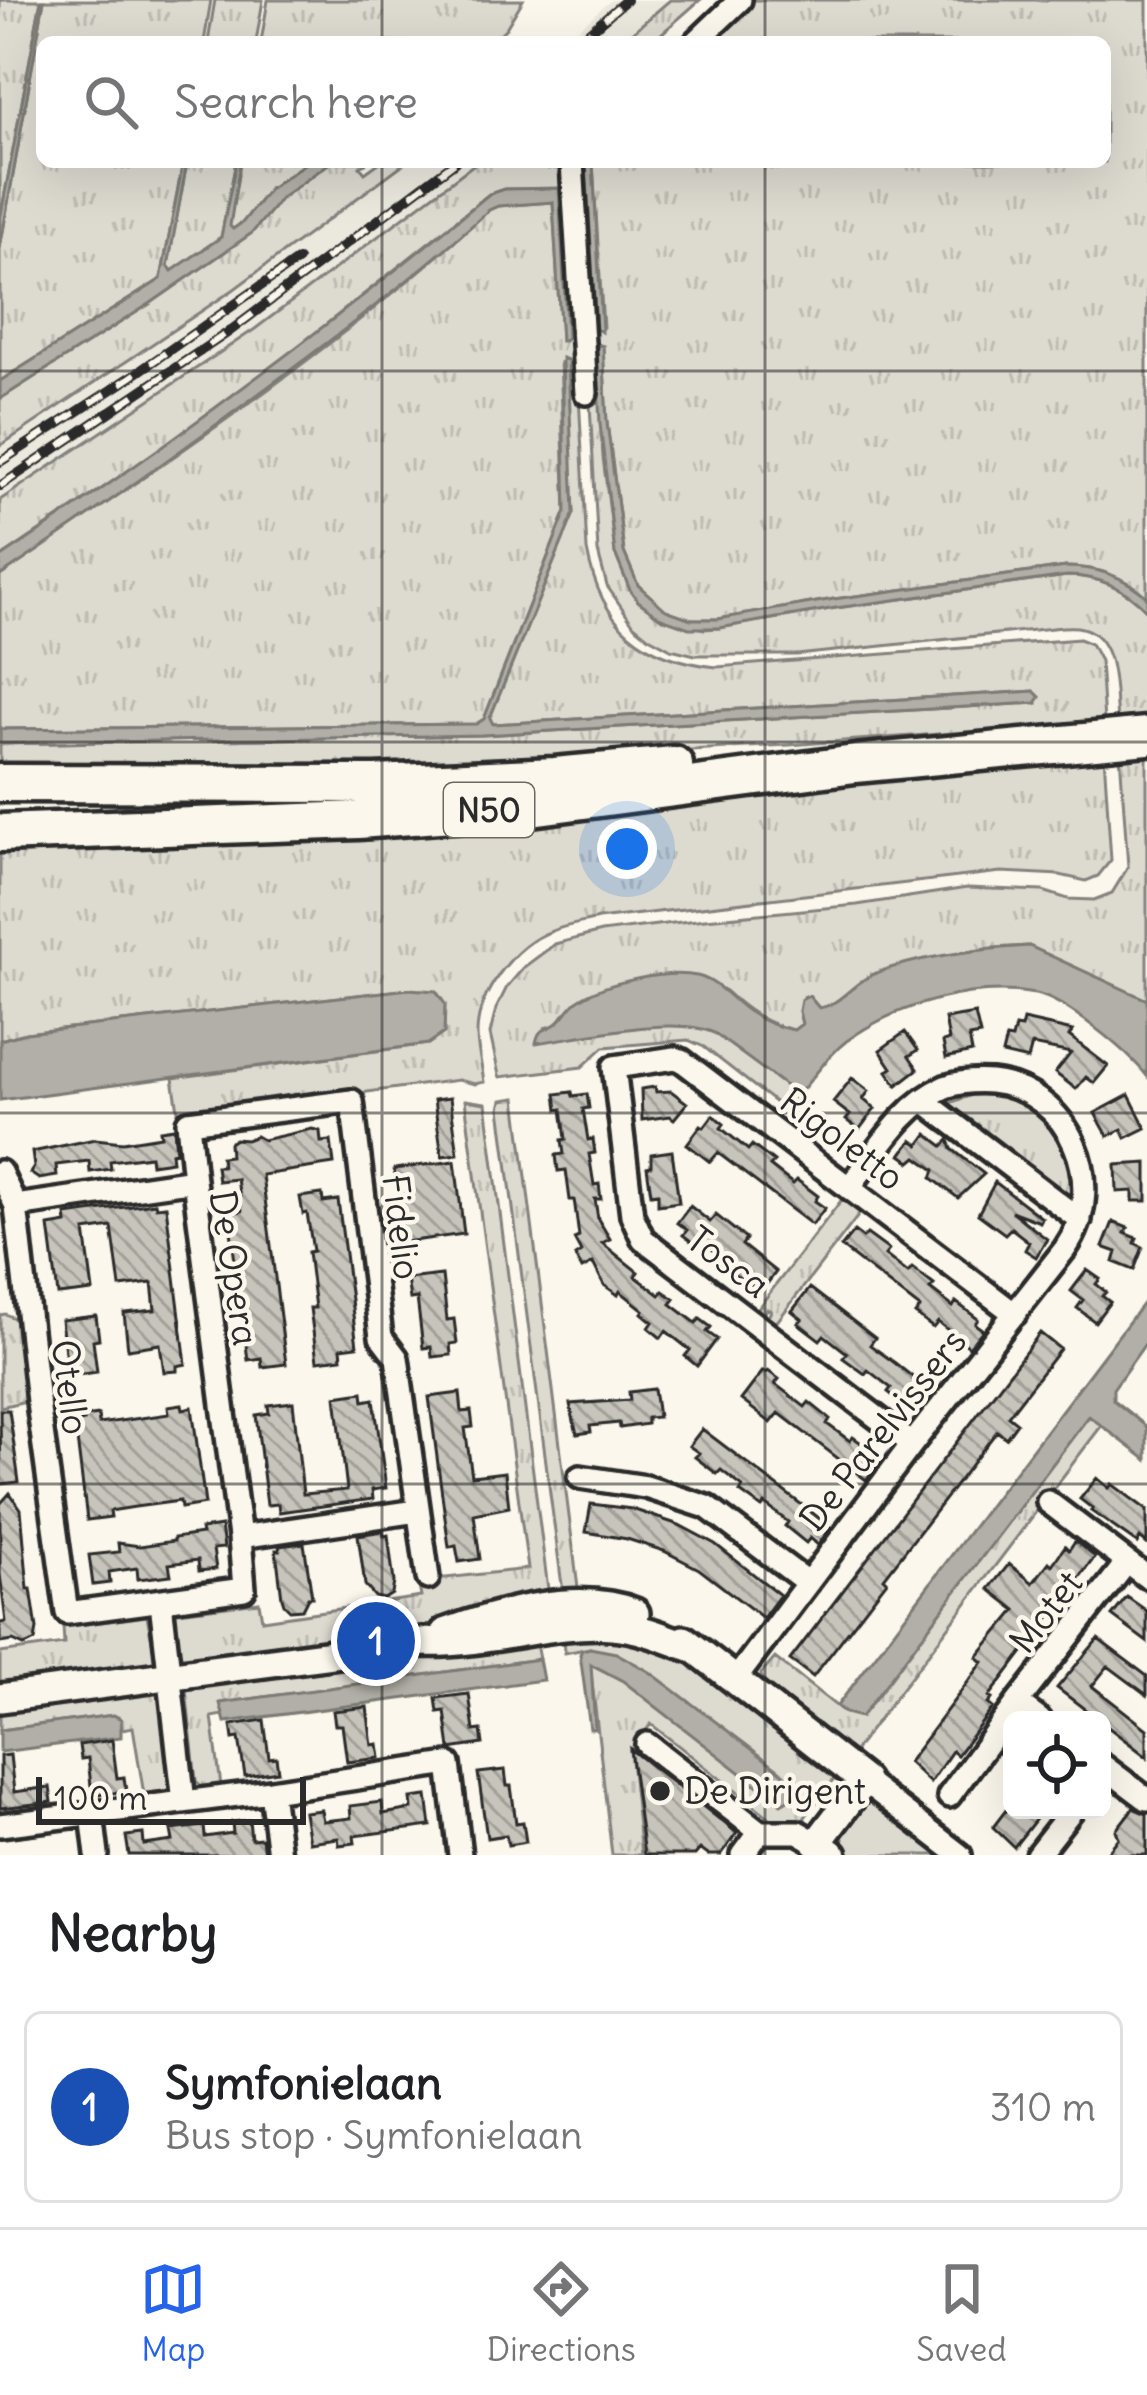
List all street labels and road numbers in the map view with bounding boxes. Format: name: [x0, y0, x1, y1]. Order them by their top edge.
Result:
road number: N50: [444, 783, 534, 837]
street label: Rigoletto: [771, 1078, 913, 1200]
street label: Fidelio: [372, 1172, 430, 1282]
street label: De Opera: [200, 1187, 268, 1349]
street label: Tosca: [678, 1216, 778, 1308]
street label: De Parelvissers: [790, 1320, 976, 1540]
street label: Otello: [42, 1337, 98, 1437]
street label: Motet: [1000, 1562, 1092, 1662]

